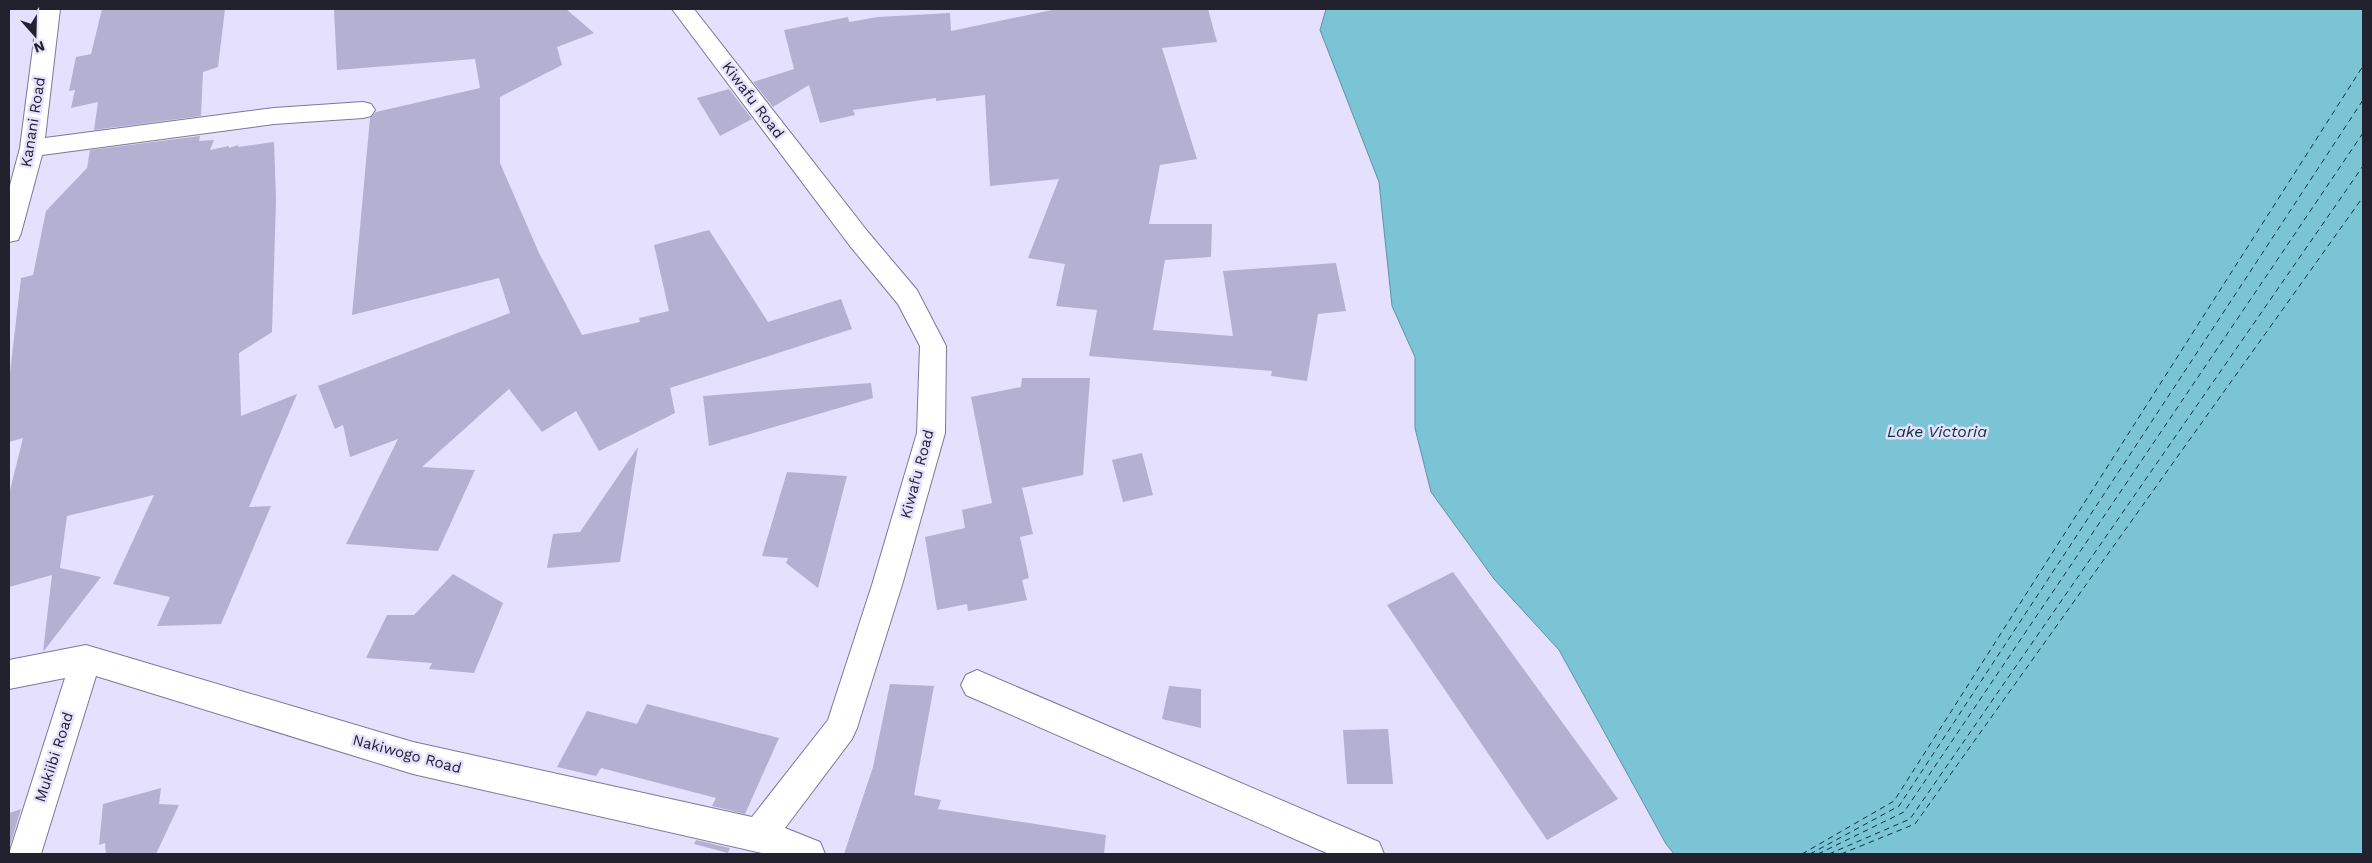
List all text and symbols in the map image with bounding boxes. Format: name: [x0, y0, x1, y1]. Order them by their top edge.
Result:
north arrow: [10, 10, 60, 60]
text: N: [32, 38, 47, 57]
street label: Kiwafu Road: [718, 58, 788, 142]
street label: Kanani Road: [17, 76, 49, 168]
water label: Lake Victoria: [1887, 422, 1987, 441]
street label: Kiwafu Road: [896, 427, 938, 521]
street label: Mukiibi Road: [31, 710, 77, 804]
street label: Nakiwogo Road: [351, 731, 463, 777]

